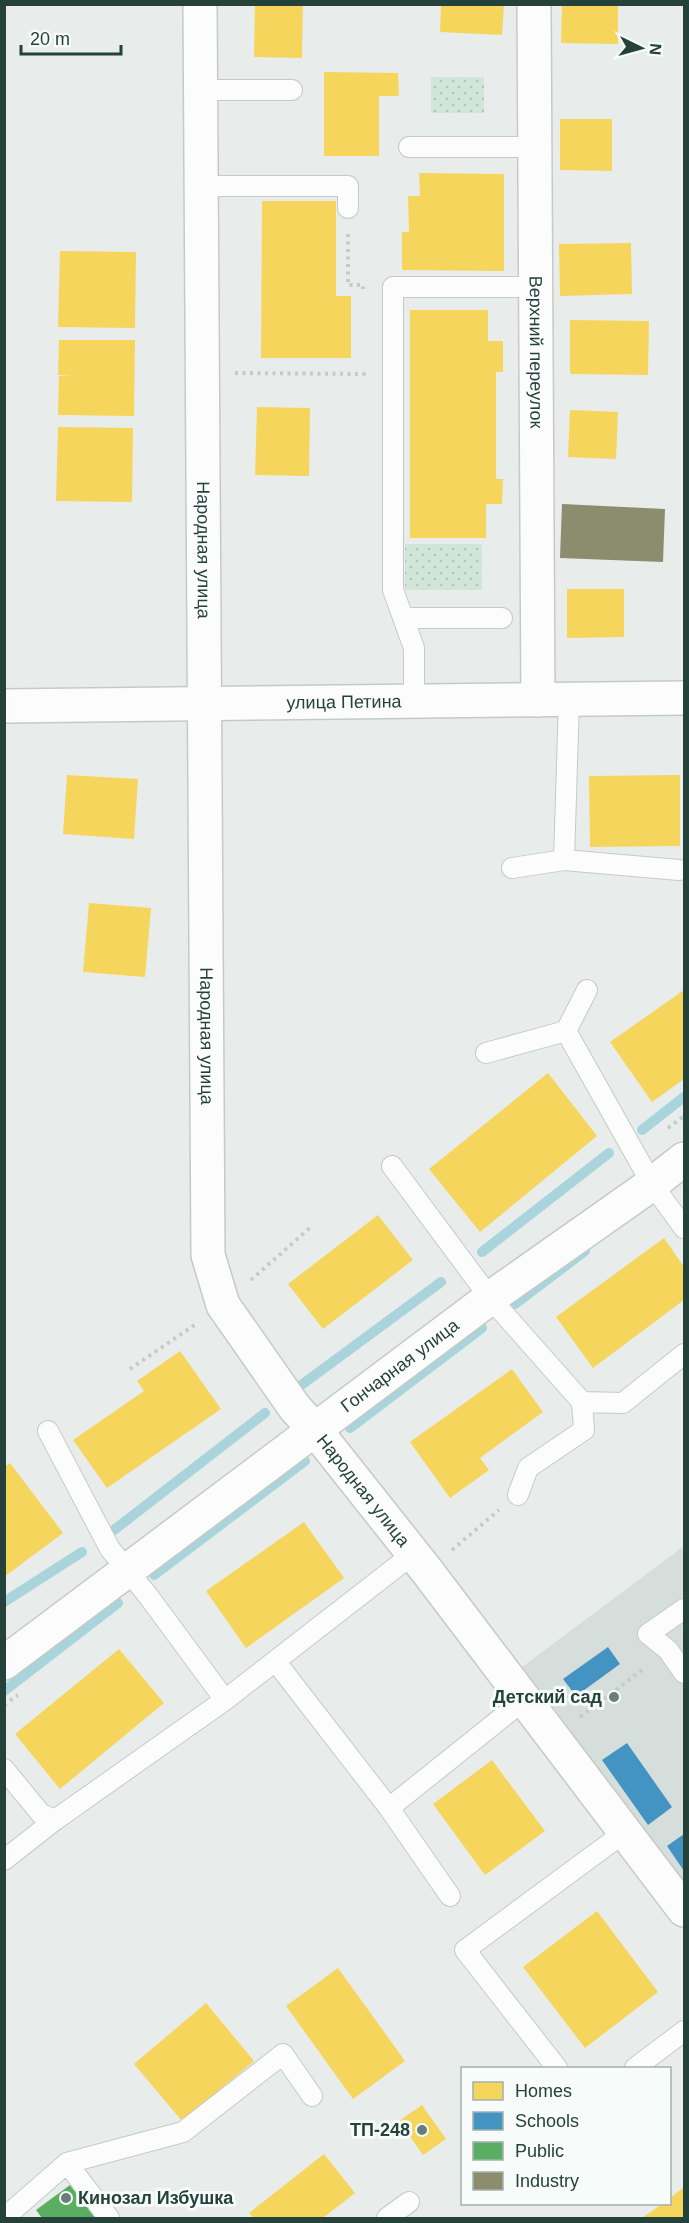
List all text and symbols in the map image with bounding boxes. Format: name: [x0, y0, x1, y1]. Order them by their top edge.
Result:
scale bar: [21, 18, 122, 56]
north arrow: [611, 18, 671, 78]
text: 20 m: [30, 29, 70, 49]
text: N: [646, 43, 664, 56]
street label: Верхний переулок: [526, 276, 546, 429]
street label: Народная улица: [193, 481, 214, 620]
street label: улица Петина: [286, 691, 403, 713]
street label: Народная улица: [196, 967, 217, 1106]
street label: Гончарная улица: [337, 1314, 463, 1416]
street label: Народная улица: [313, 1430, 414, 1551]
place label: Детский сад: [493, 1687, 603, 1707]
marker: Детский сад: [607, 1690, 621, 1704]
legend: [461, 2067, 671, 2205]
text: Homes: [515, 2081, 572, 2101]
text: Schools: [515, 2111, 579, 2131]
place label: ТП-248: [350, 2120, 410, 2140]
marker: ТП-248: [415, 2123, 429, 2137]
text: Public: [515, 2141, 564, 2161]
text: Industry: [515, 2171, 579, 2191]
place label: Кинозал Избушка: [78, 2188, 234, 2208]
marker: Кинозал Избушка: [59, 2191, 73, 2205]

